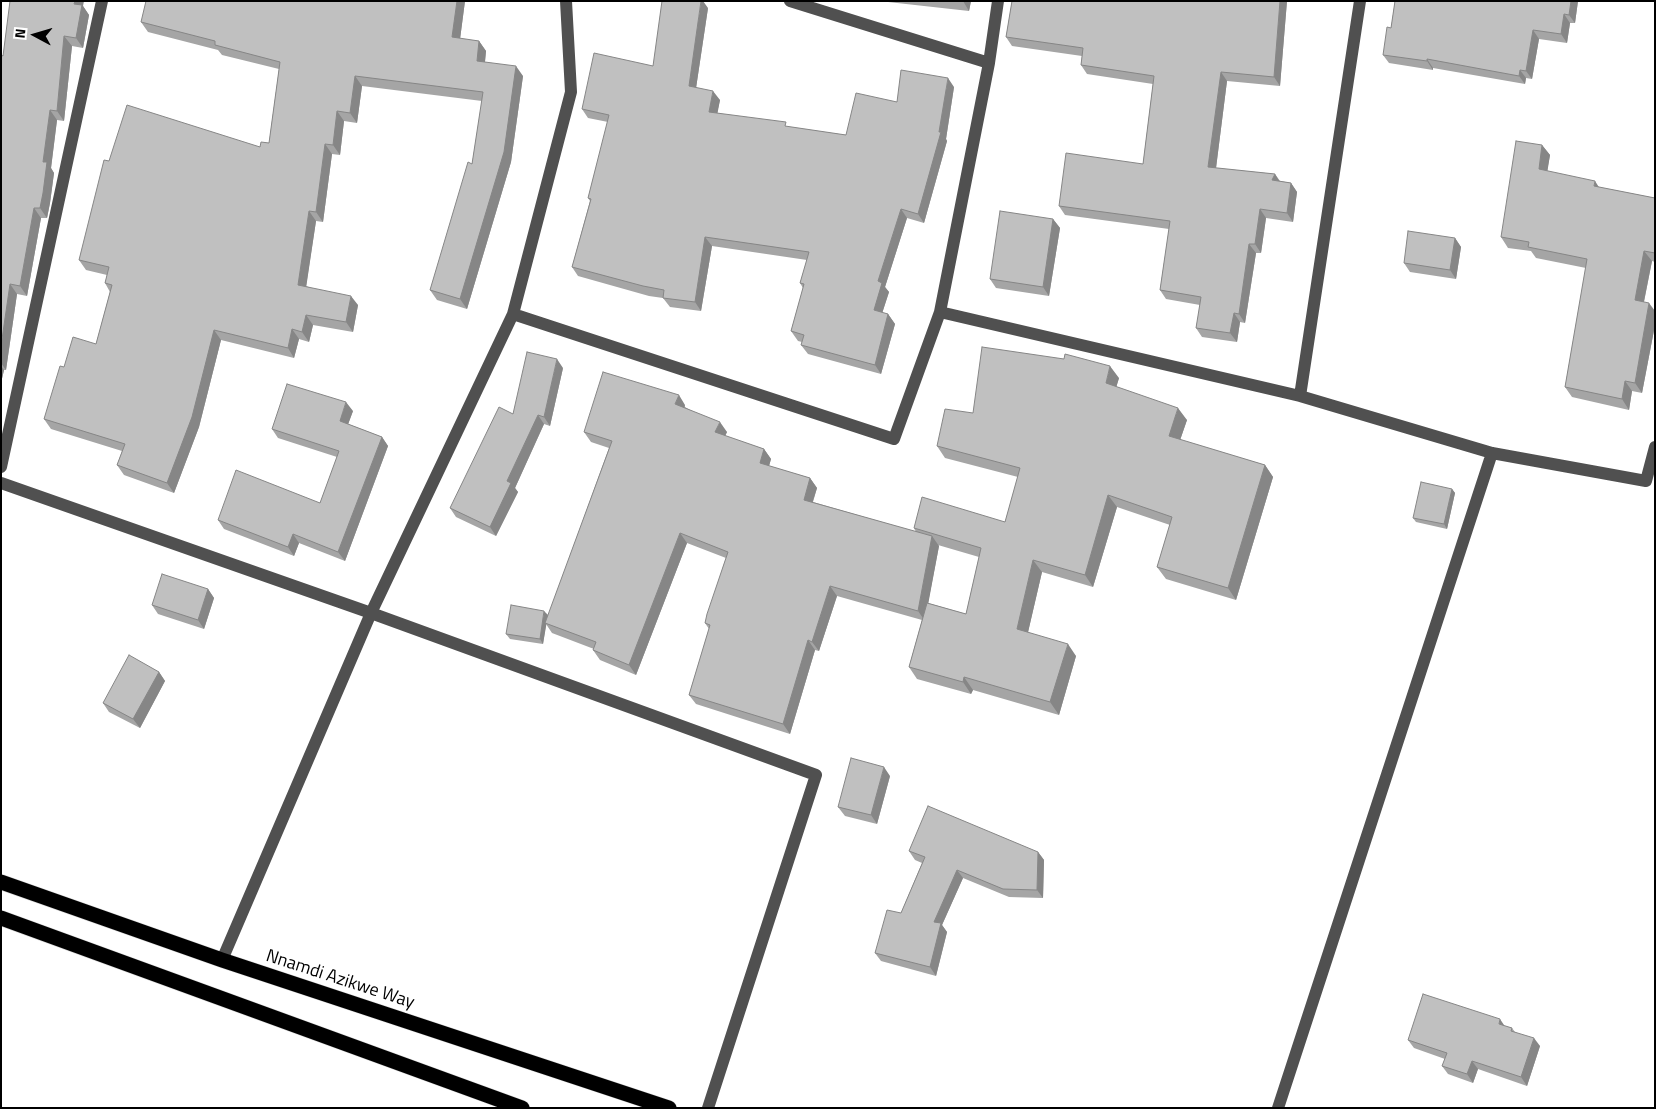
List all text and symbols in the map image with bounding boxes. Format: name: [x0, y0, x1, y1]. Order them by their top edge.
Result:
north arrow: [10, 10, 60, 60]
text: N: [9, 27, 31, 39]
street label: Nnamdi Azikwe Way: [263, 946, 417, 1014]

